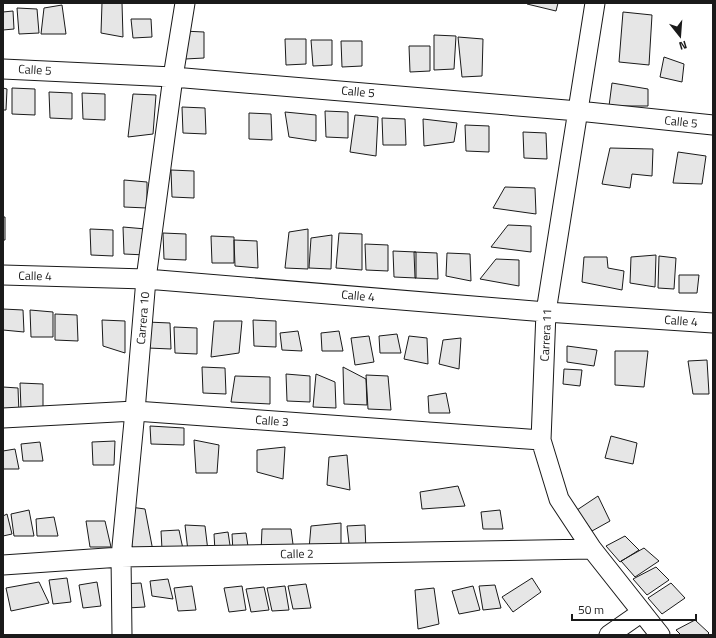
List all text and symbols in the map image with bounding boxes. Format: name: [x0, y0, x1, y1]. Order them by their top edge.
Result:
north arrow: [660, 16, 700, 56]
text: N: [677, 37, 689, 54]
street label: Calle 5: [18, 59, 53, 80]
street label: Calle 5: [341, 81, 376, 102]
street label: Calle 5: [663, 110, 699, 133]
street label: Calle 4: [18, 266, 52, 285]
street label: Calle 4: [341, 285, 376, 306]
street label: Carrera 10: [131, 290, 154, 345]
street label: Carrera 11: [535, 308, 556, 362]
street label: Calle 4: [664, 310, 699, 331]
street label: Calle 3: [255, 410, 289, 431]
street label: Calle 2: [280, 544, 314, 563]
scale bar: [572, 596, 696, 622]
text: 50 m: [578, 600, 604, 619]

